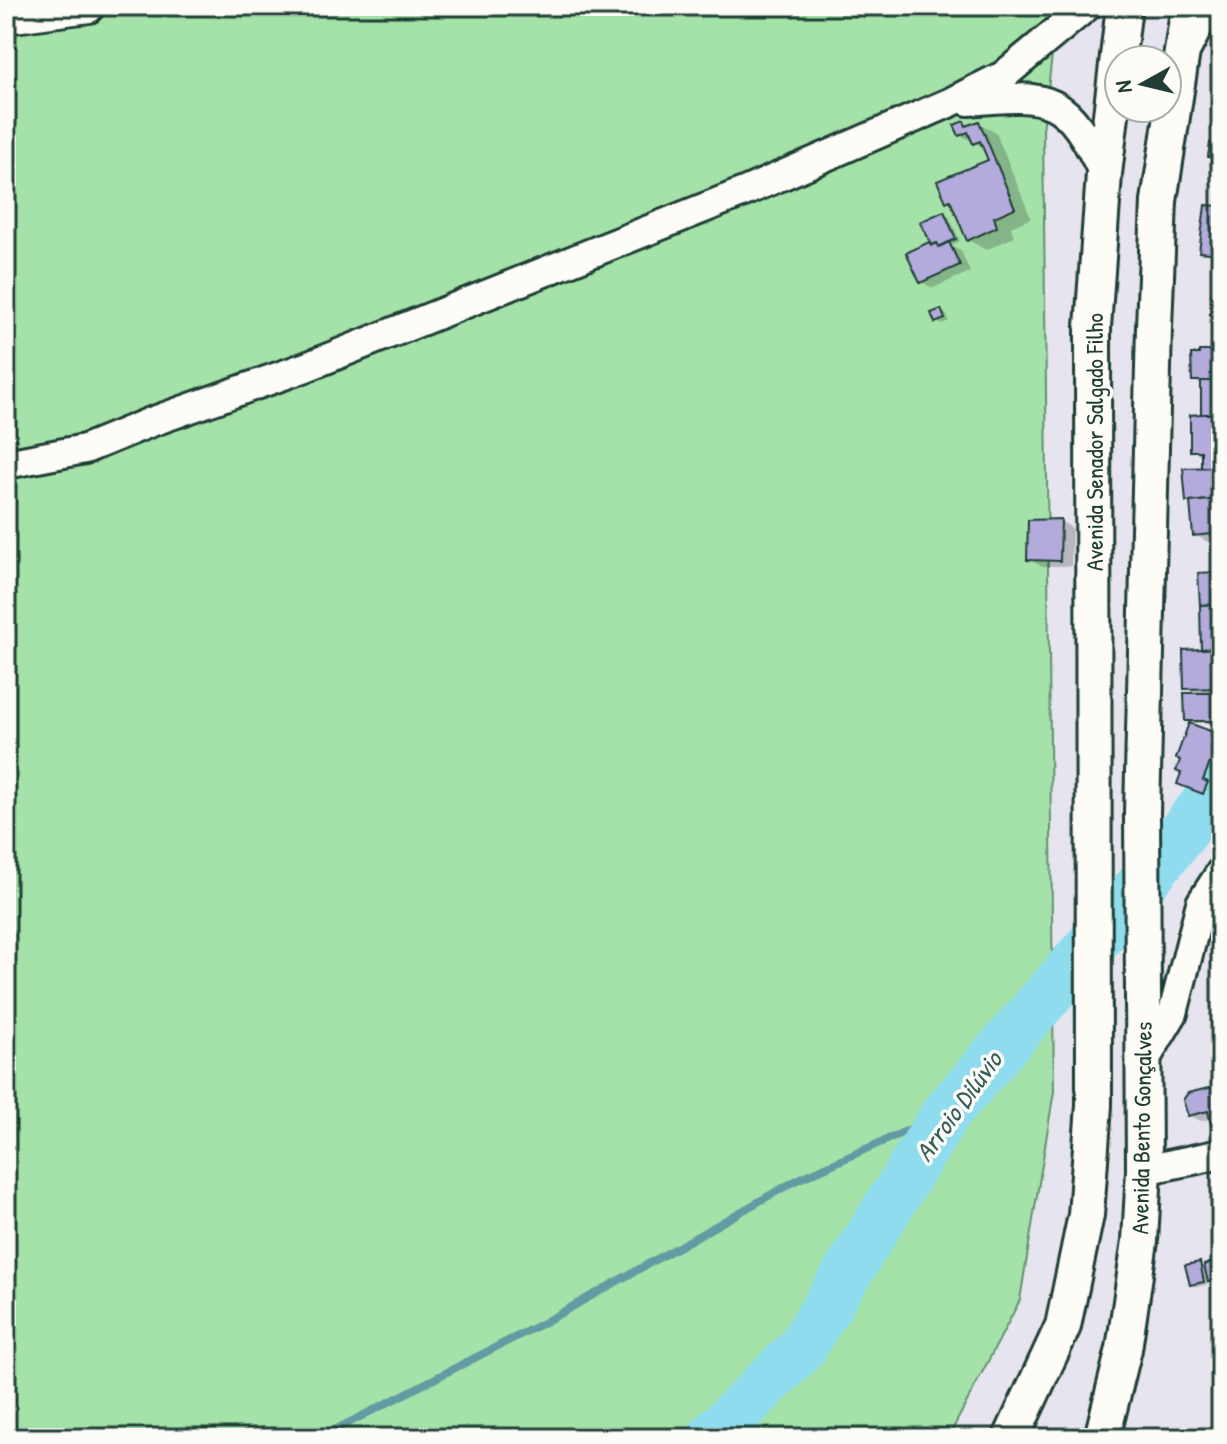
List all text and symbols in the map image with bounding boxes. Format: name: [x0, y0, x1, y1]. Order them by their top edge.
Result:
north arrow: [1103, 44, 1183, 124]
text: N: [1107, 79, 1139, 95]
street label: Avenida Senador Salgado Filho: [1078, 313, 1110, 571]
street label: Avenida Bento Gonçalves: [1123, 1021, 1159, 1235]
water label: Arroio Dilúvio: [906, 1042, 1011, 1168]

